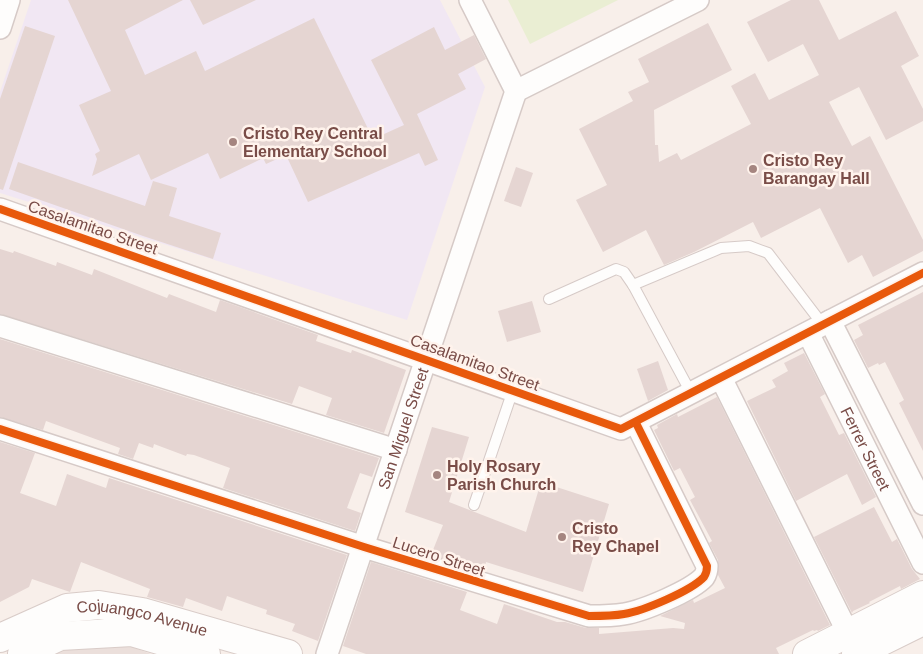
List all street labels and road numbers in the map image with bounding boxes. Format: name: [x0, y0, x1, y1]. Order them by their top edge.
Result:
street label: Casalamitao Street: [26, 197, 160, 258]
street label: Casalamitao Street: [408, 331, 542, 394]
street label: San Miguel Street: [375, 365, 432, 492]
street label: Ferrer Street: [837, 404, 893, 493]
street label: Lucero Street: [391, 534, 488, 580]
street label: Cojuangco Avenue: [76, 597, 210, 639]

